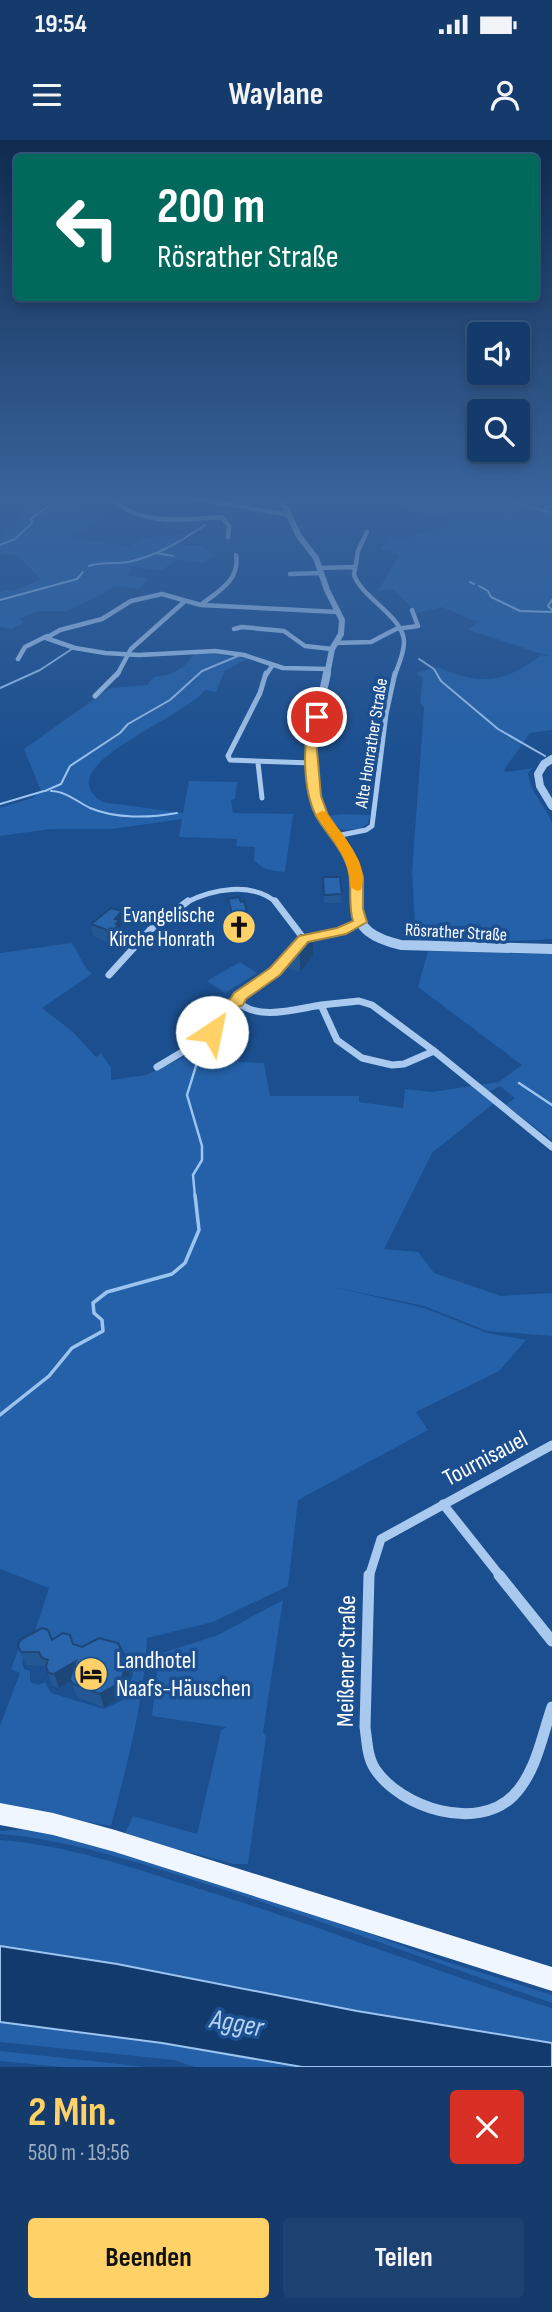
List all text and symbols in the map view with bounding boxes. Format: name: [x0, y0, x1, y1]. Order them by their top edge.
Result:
text: 19:54: [35, 9, 87, 40]
text: Waylane: [228, 75, 324, 114]
icon: menu: [28, 76, 66, 114]
icon: person: [486, 76, 524, 114]
text: 200 m: [157, 178, 265, 237]
icon: left: [42, 182, 133, 273]
text: Rösrather Straße: [157, 238, 339, 277]
map controls: [467, 322, 530, 462]
button: sound: [467, 322, 530, 385]
button: search: [467, 399, 530, 462]
street label: Alte Honrather Straße: [351, 677, 392, 810]
pin: [287, 687, 347, 747]
icon: arrive: [298, 698, 336, 736]
place label: Evangelische Kirche Honrath: [109, 903, 215, 952]
church icon: Evangelische Kirche Honrath: [220, 908, 258, 946]
street label: Rösrather Straße: [404, 919, 508, 946]
position arrow: [175, 995, 249, 1069]
street label: Tournisauel: [438, 1424, 533, 1493]
street label: Meißener Straße: [331, 1595, 362, 1727]
place label: Landhotel Naafs-Häuschen: [116, 1646, 251, 1703]
hotel icon: Landhotel Naafs-Häuschen: [72, 1655, 110, 1693]
water label: Agger: [207, 2002, 267, 2045]
text: 2 Min.: [28, 2087, 116, 2138]
button: close: [450, 2090, 524, 2164]
text: 580 m · 19:56: [28, 2139, 130, 2167]
button: Beenden: [28, 2218, 269, 2298]
button: Teilen: [283, 2218, 524, 2298]

